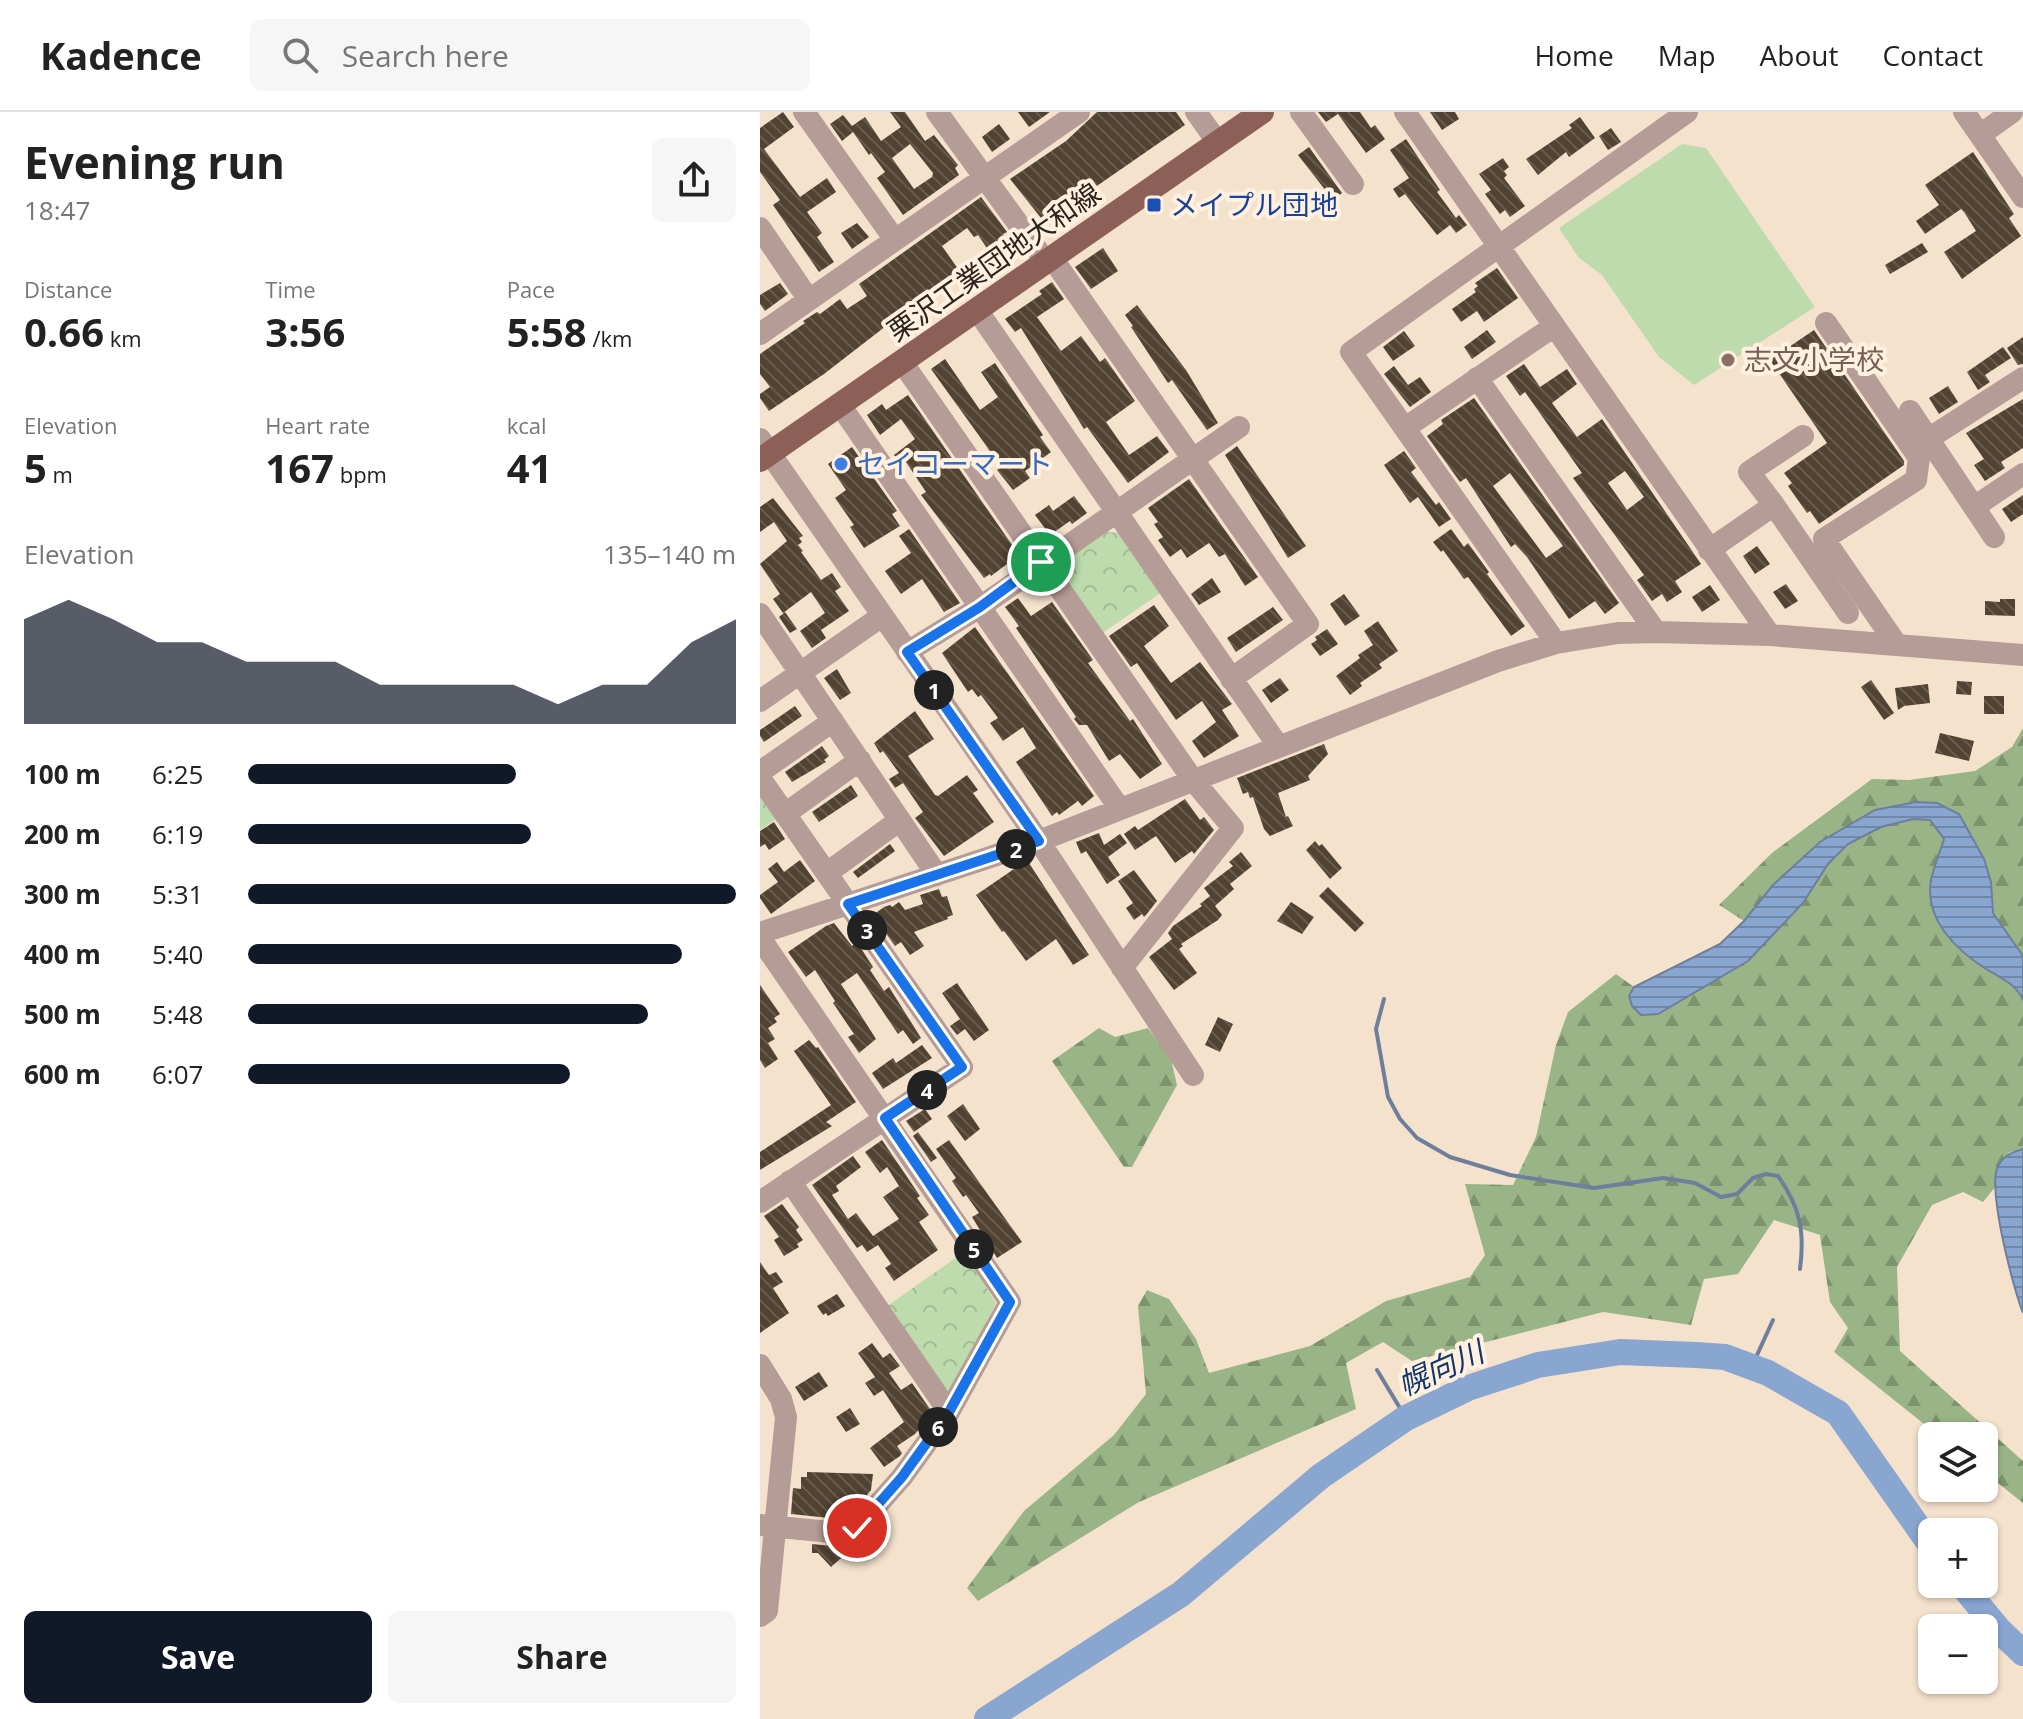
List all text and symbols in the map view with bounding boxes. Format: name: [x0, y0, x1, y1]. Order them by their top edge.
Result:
search box: [250, 19, 810, 91]
text: Kadence: [40, 29, 202, 81]
icon: search: [278, 33, 322, 77]
text: Search here: [342, 35, 509, 76]
text: Home: [1535, 36, 1614, 74]
text: Map: [1658, 36, 1716, 74]
text: About: [1760, 36, 1838, 74]
text: Contact: [1882, 36, 1983, 74]
text: Evening run: [24, 132, 285, 192]
button: share: [652, 138, 736, 222]
street label: 栗沢工業団地大和線: [879, 173, 1108, 349]
place label: メイプル団地: [1170, 185, 1338, 223]
text: 18:47: [24, 192, 90, 228]
marker: メイプル団地: [1145, 196, 1163, 214]
text: Distance: [24, 274, 112, 304]
text: Time: [265, 274, 316, 304]
text: Pace: [507, 274, 555, 304]
text: 0.66: [24, 304, 104, 359]
text: 3:56: [265, 304, 345, 359]
text: 5:58: [507, 304, 587, 359]
text: km: [104, 323, 142, 353]
text: /km: [587, 323, 632, 353]
place label: 志文小学校: [1744, 340, 1884, 378]
marker: 志文小学校: [1719, 351, 1737, 369]
text: Elevation: [24, 410, 117, 440]
text: Heart rate: [265, 410, 370, 440]
text: kcal: [507, 410, 547, 440]
text: 5: [24, 440, 47, 495]
text: 167: [265, 440, 334, 495]
text: 41: [507, 440, 552, 495]
place label: セイコーマート: [857, 444, 1053, 482]
marker: セイコーマート: [832, 455, 850, 473]
text: m: [47, 459, 73, 489]
text: bpm: [334, 459, 387, 489]
pin: [1007, 528, 1075, 596]
text: Elevation: [24, 536, 134, 572]
text: 135–140 m: [603, 536, 736, 572]
icon: arrive: [1019, 540, 1063, 584]
pin: 1: [914, 670, 954, 710]
text: 1: [928, 675, 940, 705]
text: 100 m: [24, 756, 101, 792]
text: 6:25: [152, 756, 203, 792]
text: 200 m: [24, 816, 101, 852]
text: 6:19: [152, 816, 203, 852]
pin: 2: [996, 829, 1036, 869]
text: 2: [1010, 834, 1022, 864]
text: 300 m: [24, 876, 101, 912]
text: 5:31: [152, 876, 203, 912]
pin: 3: [847, 910, 887, 950]
text: 3: [861, 915, 873, 945]
text: 400 m: [24, 936, 101, 972]
text: 5:40: [152, 936, 203, 972]
text: 500 m: [24, 996, 101, 1032]
text: 5:48: [152, 996, 203, 1032]
text: 600 m: [24, 1056, 101, 1092]
text: 6:07: [152, 1056, 203, 1092]
pin: 4: [907, 1070, 947, 1110]
text: 4: [921, 1075, 933, 1105]
pin: 5: [954, 1229, 994, 1269]
text: 5: [968, 1234, 980, 1264]
water label: 幌向川: [1391, 1329, 1493, 1405]
pin: 6: [918, 1407, 958, 1447]
text: 6: [932, 1412, 944, 1442]
map controls: [1918, 1422, 1998, 1694]
button: layers: [1918, 1422, 1998, 1502]
pin: [823, 1494, 891, 1562]
icon: check: [835, 1506, 879, 1550]
button: +: [1918, 1518, 1998, 1598]
button: Save: [24, 1611, 372, 1703]
button: Share: [388, 1611, 736, 1703]
button: −: [1918, 1614, 1998, 1694]

